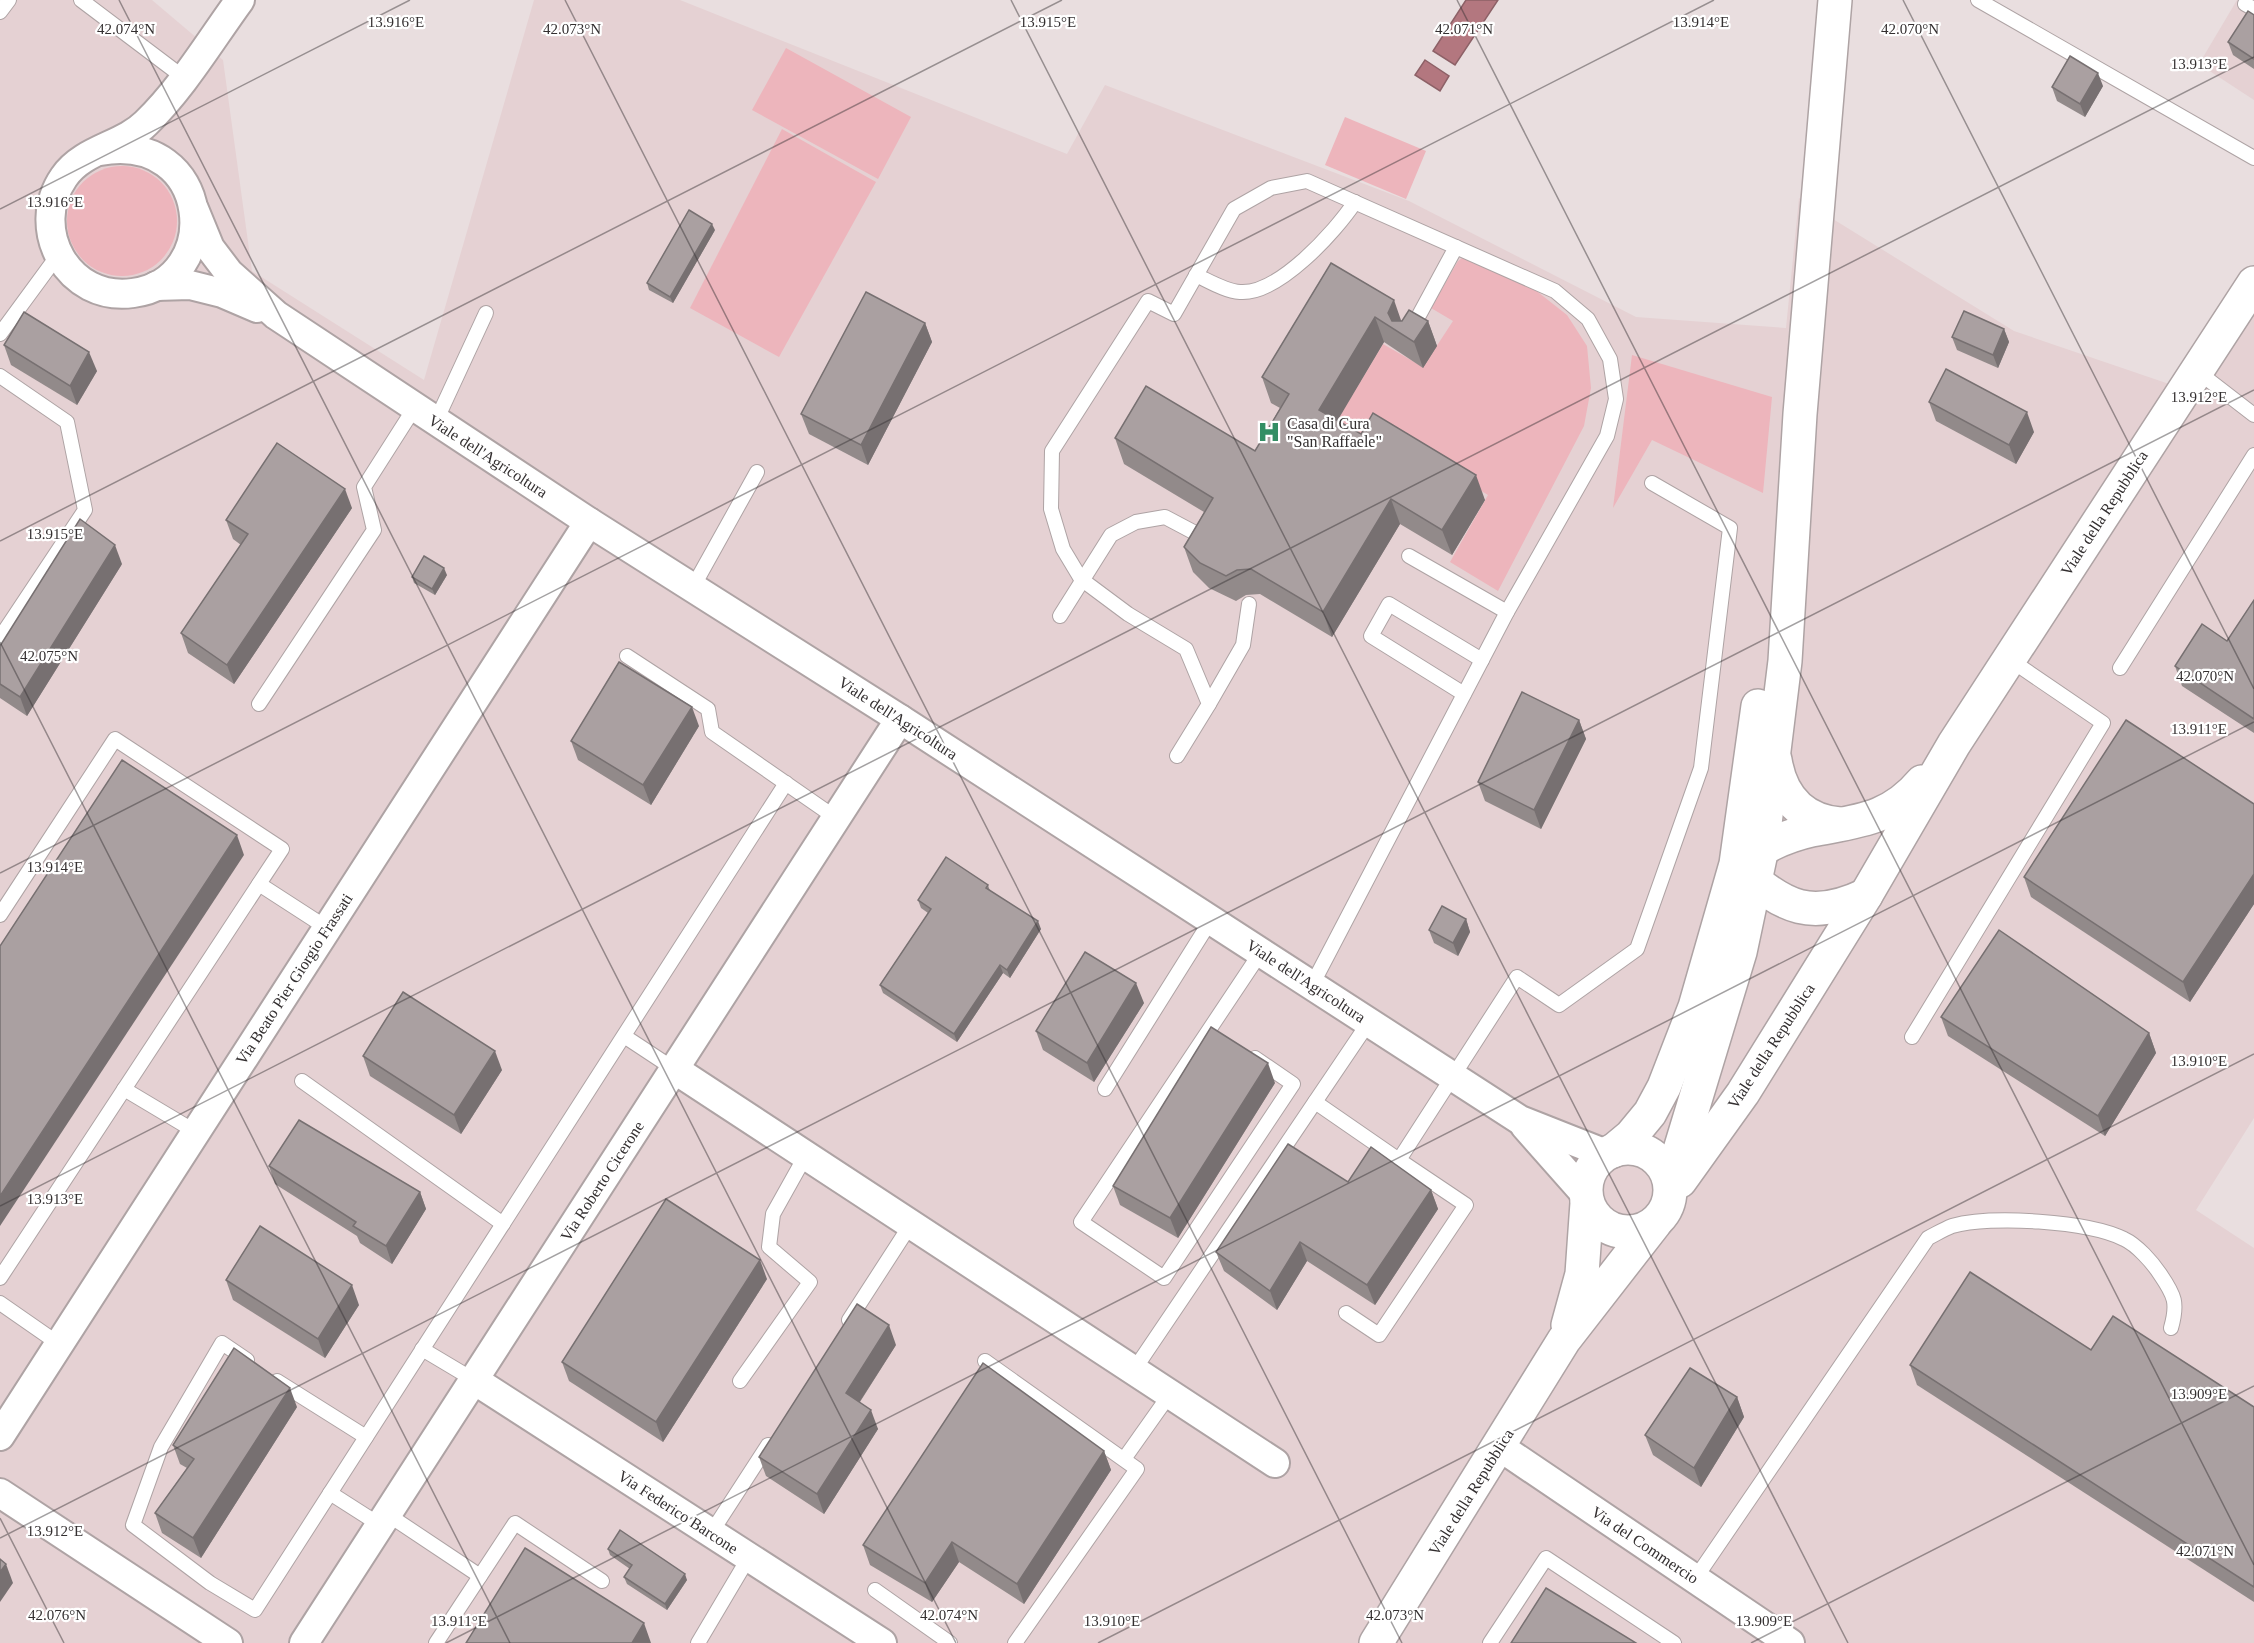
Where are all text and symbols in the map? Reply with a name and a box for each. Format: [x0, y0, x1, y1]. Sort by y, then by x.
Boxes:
text: 13.916°E [368, 14, 424, 30]
text: 13.915°E [1020, 14, 1076, 30]
text: 13.914°E [1673, 14, 1729, 30]
text: 42.074°N [97, 21, 155, 37]
text: 42.073°N [543, 21, 601, 37]
text: 42.071°N [1435, 21, 1493, 37]
text: 42.070°N [1881, 21, 1939, 37]
text: 13.913°E [2171, 56, 2227, 72]
text: 13.916°E [27, 194, 83, 210]
text: 13.912°E [2171, 389, 2227, 405]
street label: Viale dell'Agricoltura [425, 411, 551, 502]
place label: Casa di Cura "San Raffaele" [1287, 415, 1382, 450]
hospital icon: Casa di Cura "San Raffaele" [1256, 419, 1282, 445]
street label: Viale della Repubblica [2057, 447, 2152, 579]
text: 13.915°E [27, 526, 83, 542]
text: 42.075°N [20, 648, 78, 664]
text: 42.070°N [2176, 668, 2234, 684]
street label: Viale dell'Agricoltura [835, 673, 961, 764]
text: 13.911°E [2171, 721, 2227, 737]
text: 13.914°E [27, 859, 83, 875]
street label: Via Beato Pier Giorgio Frassati [232, 890, 357, 1068]
street label: Viale dell'Agricoltura [1243, 936, 1369, 1027]
street label: Viale della Repubblica [1724, 980, 1819, 1112]
text: 13.910°E [2171, 1053, 2227, 1069]
street label: Via Roberto Cicerone [557, 1118, 647, 1244]
text: 13.913°E [27, 1191, 83, 1207]
text: 13.909°E [2171, 1386, 2227, 1402]
street label: Viale della Repubblica [1425, 1426, 1518, 1559]
street label: Via Federico Barcone [615, 1467, 741, 1557]
street label: Via del Commercio [1588, 1503, 1702, 1587]
text: 13.912°E [27, 1523, 83, 1539]
text: 42.071°N [2176, 1543, 2234, 1559]
text: 42.076°N [28, 1607, 86, 1623]
text: 42.074°N [920, 1607, 978, 1623]
text: 42.073°N [1366, 1607, 1424, 1623]
text: 13.911°E [431, 1613, 487, 1629]
text: 13.910°E [1084, 1613, 1140, 1629]
text: 13.909°E [1736, 1613, 1792, 1629]

